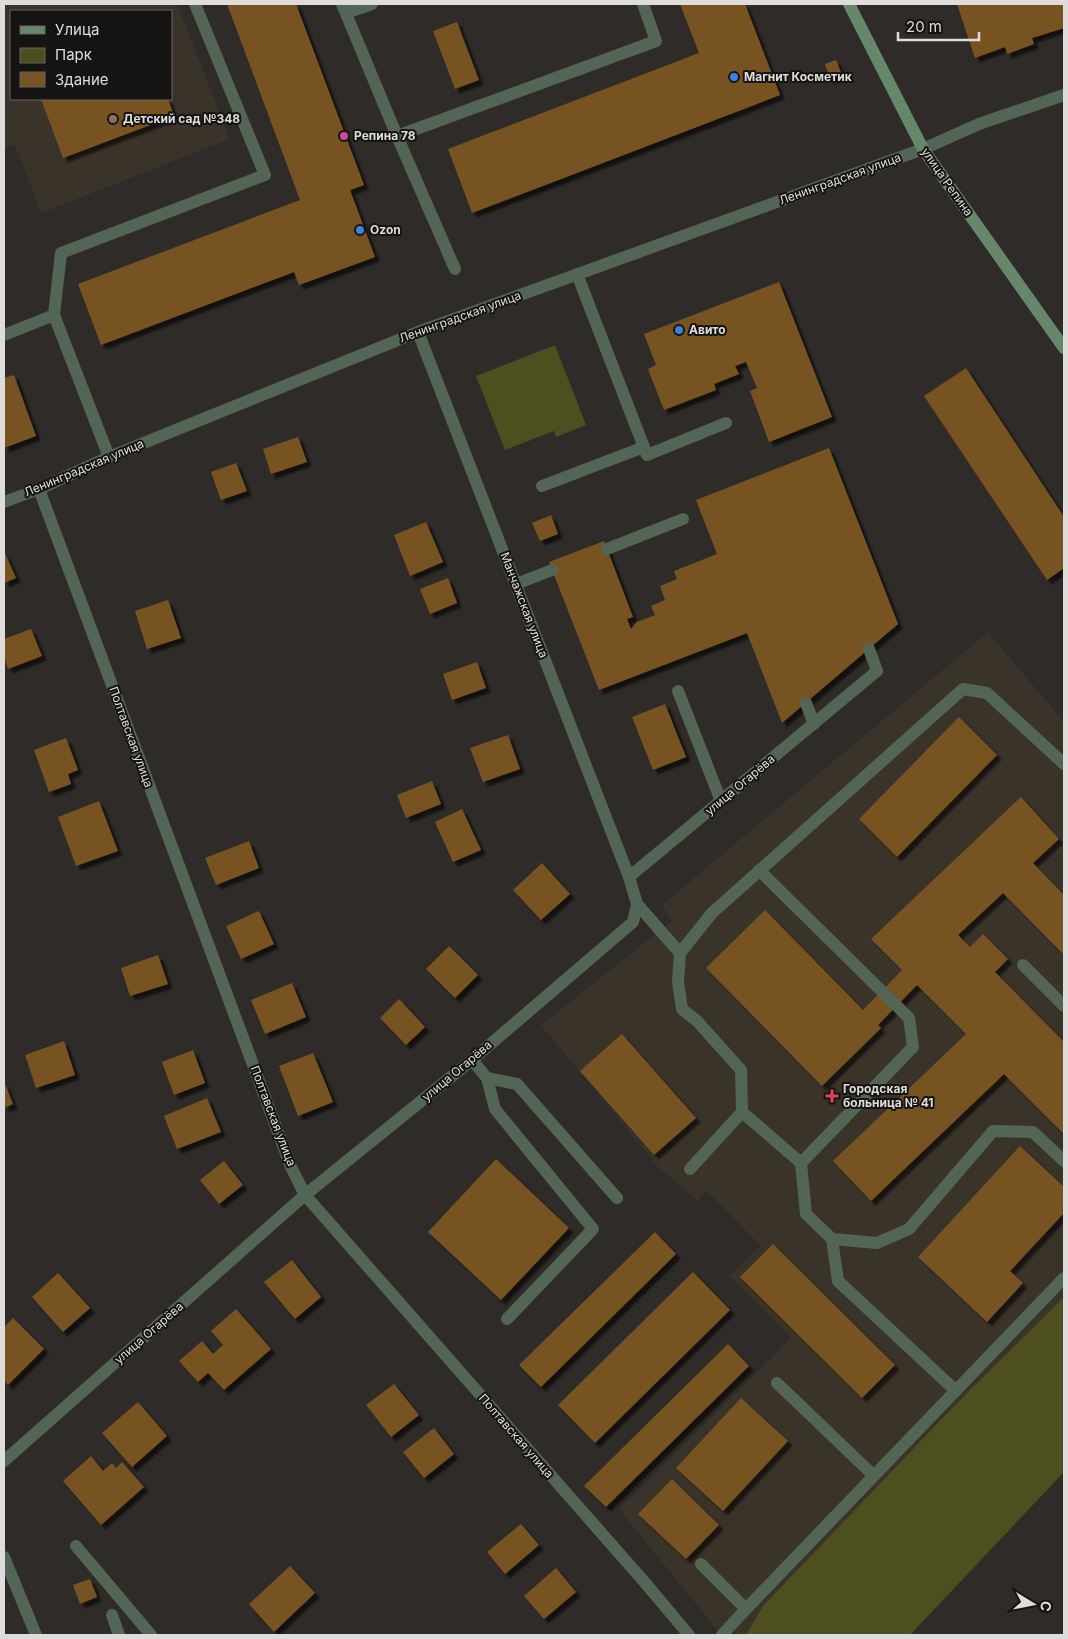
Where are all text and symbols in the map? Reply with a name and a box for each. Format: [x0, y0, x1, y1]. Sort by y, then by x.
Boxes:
legend [10, 10, 172, 100]
scale bar [898, 10, 979, 42]
text: 20 m [906, 17, 942, 36]
text: Улица [55, 20, 99, 39]
text: Парк [55, 45, 92, 64]
place label: Магнит Косметик [744, 69, 852, 84]
text: Здание [55, 70, 109, 89]
marker: Магнит Косметик [728, 71, 740, 83]
place label: Детский сад №348 [123, 111, 240, 126]
marker: Детский сад №348 [107, 113, 119, 125]
place label: Репина 78 [354, 128, 416, 143]
marker: Репина 78 [338, 130, 350, 142]
street label: улица Репина [918, 145, 977, 219]
street label: Ленинградская улица [777, 149, 903, 208]
place label: Ozon [370, 222, 401, 237]
marker: Ozon [354, 224, 366, 236]
street label: Ленинградская улица [397, 287, 523, 346]
place label: Авито [689, 322, 726, 337]
marker: Авито [673, 324, 685, 336]
street label: Ленинградская улица [22, 436, 146, 500]
street label: Манчажская улица [497, 550, 552, 660]
street label: Полтавская улица [106, 684, 157, 789]
street label: улица Огарёва [702, 751, 778, 818]
street label: улица Огарёва [419, 1037, 495, 1104]
street label: Полтавская улица [247, 1063, 300, 1168]
place label: Городская больница № 41 [843, 1081, 934, 1110]
marker: Городская больница № 41 [825, 1089, 839, 1103]
street label: улица Огарёва [111, 1299, 186, 1367]
street label: Полтавская улица [476, 1391, 557, 1481]
north arrow [1008, 1579, 1058, 1629]
text: С [1037, 1600, 1056, 1613]

